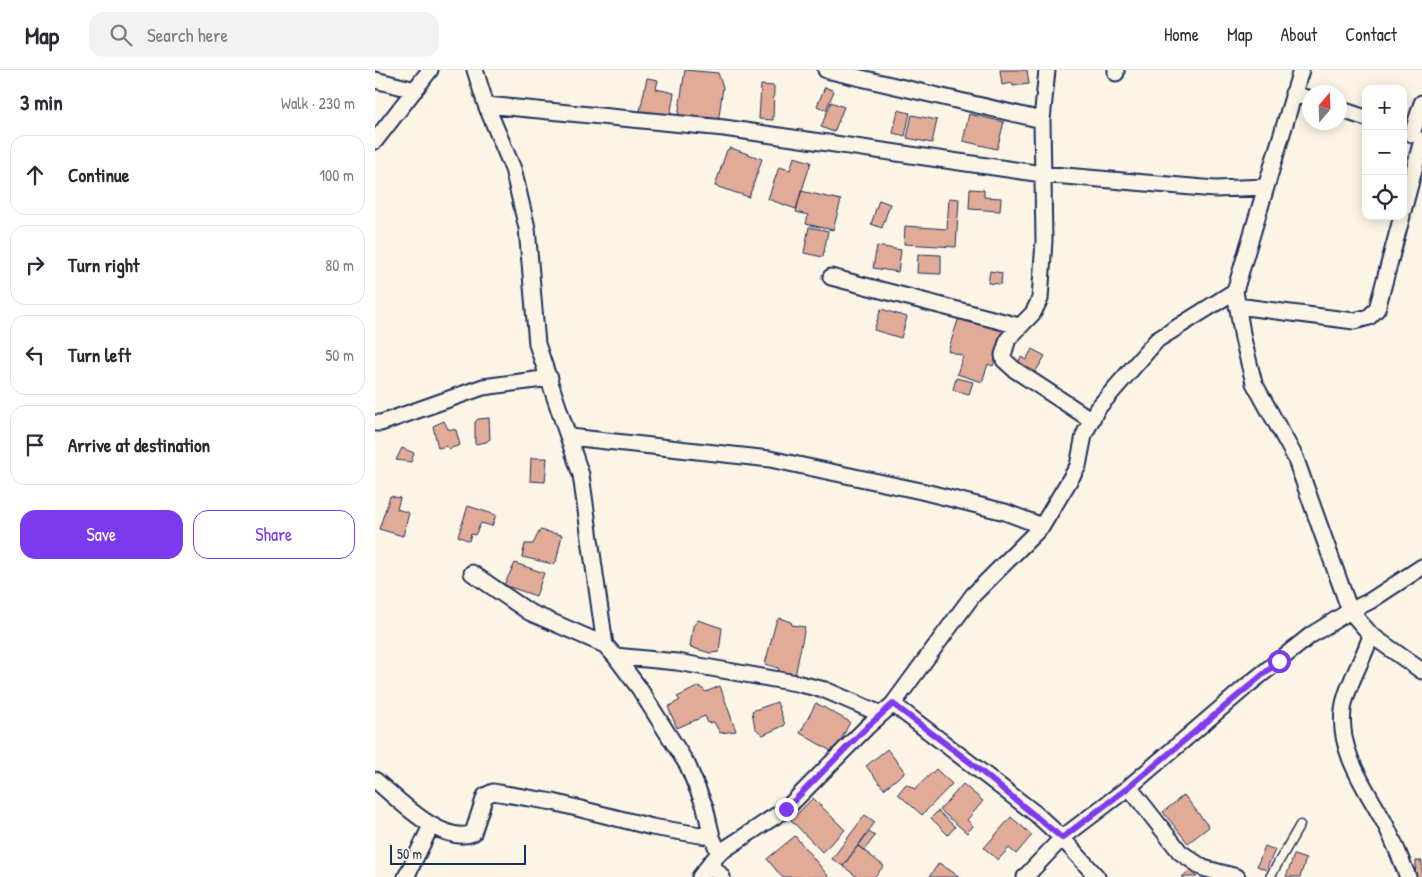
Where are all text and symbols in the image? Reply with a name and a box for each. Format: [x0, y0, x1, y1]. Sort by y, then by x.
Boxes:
search box [89, 12, 439, 57]
text: Map [25, 19, 59, 51]
icon: search [107, 21, 135, 49]
text: Search here [147, 22, 228, 48]
text: Home [1164, 22, 1199, 47]
text: Map [1227, 22, 1252, 47]
text: About [1280, 22, 1317, 47]
text: Contact [1345, 22, 1397, 47]
north arrow [1302, 85, 1347, 130]
map controls [1362, 85, 1407, 220]
button: + [1362, 85, 1407, 130]
text: 3 min [20, 88, 63, 117]
text: Walk · 230 m [281, 92, 355, 114]
button: − [1362, 130, 1407, 175]
icon: ahead [21, 161, 49, 189]
text: Continue [68, 162, 129, 188]
text: 100 m [319, 164, 354, 186]
button: locate [1362, 175, 1407, 220]
icon: right [21, 251, 49, 279]
text: Turn right [68, 252, 139, 278]
text: 80 m [325, 254, 354, 276]
icon: left [21, 341, 49, 369]
text: Turn left [68, 342, 131, 368]
text: 50 m [326, 344, 354, 366]
icon: arrive [21, 431, 49, 459]
text: Arrive at destination [68, 432, 210, 458]
button: Save [20, 510, 183, 559]
button: Share [193, 510, 355, 559]
route start [1268, 650, 1291, 673]
route end [775, 798, 798, 821]
scale bar [390, 842, 526, 865]
text: 50 m [397, 844, 422, 863]

